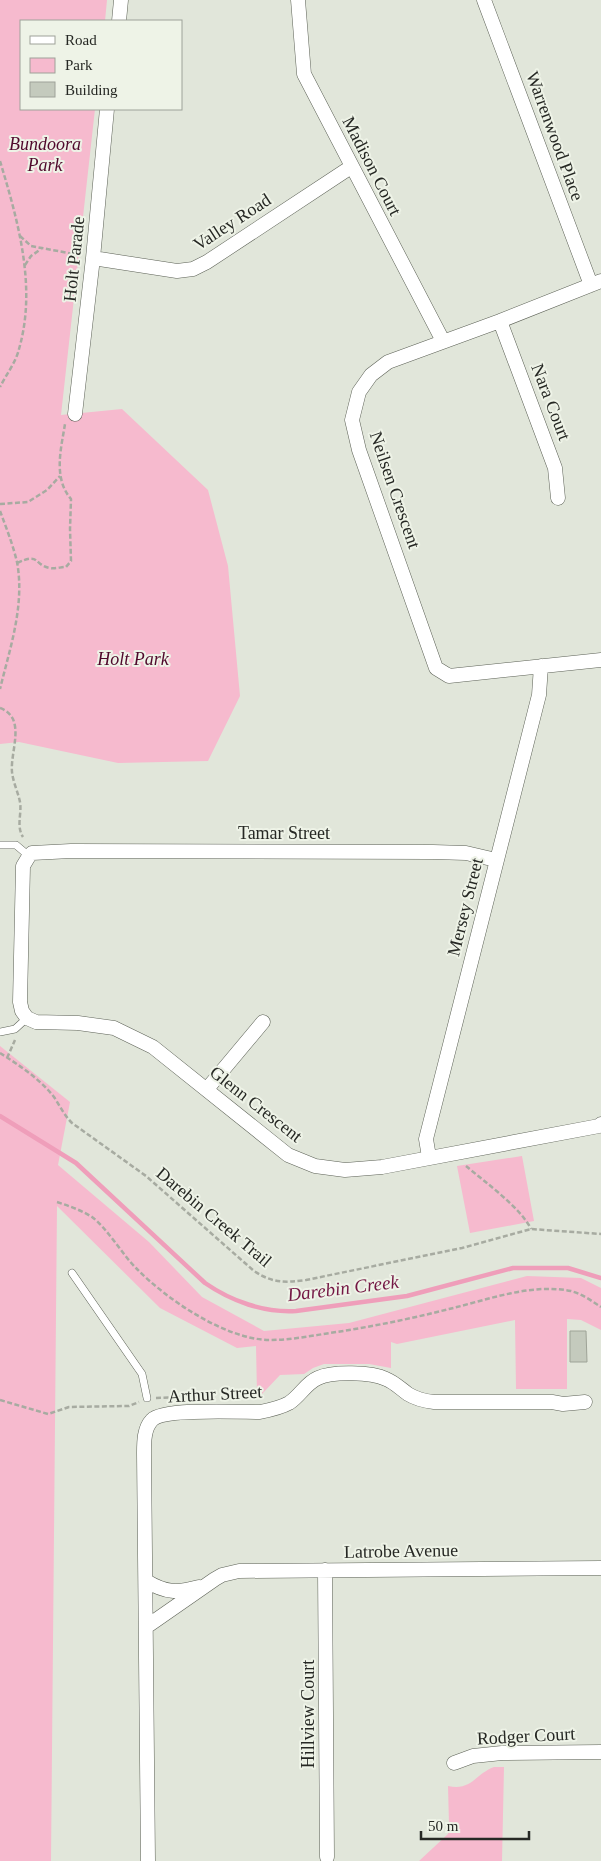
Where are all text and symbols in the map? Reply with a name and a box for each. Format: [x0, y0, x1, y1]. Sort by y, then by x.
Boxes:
legend [20, 20, 182, 110]
text: Road [65, 32, 97, 48]
text: Park [65, 57, 93, 73]
street label: Warrenwood Place [522, 69, 588, 203]
text: Building [65, 82, 118, 98]
street label: Madison Court [338, 113, 406, 219]
park label: Bundoora Park [9, 134, 81, 175]
street label: Valley Road [189, 190, 275, 254]
street label: Holt Parade [60, 215, 88, 303]
street label: Nara Court [527, 361, 575, 443]
street label: Neilsen Crescent [366, 429, 424, 551]
park label: Holt Park [96, 649, 170, 669]
street label: Tamar Street [238, 823, 330, 843]
street label: Mersey Street [443, 856, 487, 958]
street label: Glenn Crescent [206, 1062, 306, 1146]
street label: Darebin Creek Trail [152, 1163, 276, 1271]
water label: Darebin Creek [285, 1271, 400, 1305]
street label: Arthur Street [167, 1382, 263, 1406]
street label: Latrobe Avenue [344, 1540, 458, 1562]
street label: Hillview Court [298, 1660, 318, 1768]
street label: Rodger Court [476, 1723, 576, 1749]
scale bar [421, 1808, 528, 1840]
text: 50 m [428, 1818, 459, 1834]

